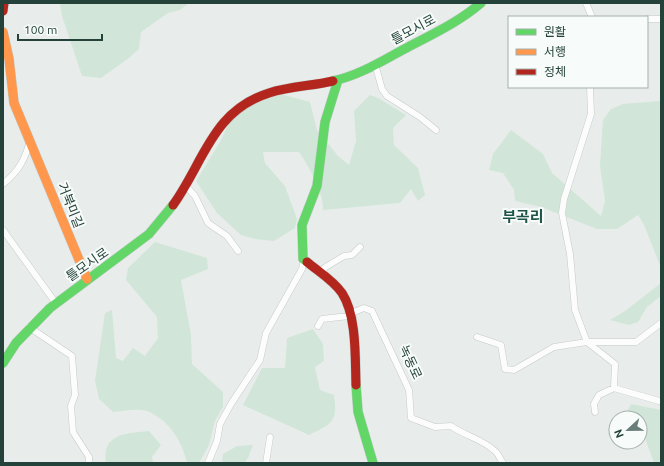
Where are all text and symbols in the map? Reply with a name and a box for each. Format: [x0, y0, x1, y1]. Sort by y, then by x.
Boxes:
street label: 틀모시로 [389, 12, 437, 46]
scale bar [18, 16, 102, 42]
legend [508, 16, 648, 88]
text: 100 m [24, 23, 57, 36]
text: 원활 [544, 25, 566, 38]
text: 서행 [544, 45, 566, 58]
text: 정체 [544, 65, 566, 78]
street label: 거북미길 [56, 180, 86, 230]
district label: 부곡리 [502, 208, 544, 225]
street label: 틀모시로 [63, 245, 111, 283]
street label: 녹동로 [397, 343, 425, 381]
north arrow [608, 410, 648, 450]
text: N [612, 428, 626, 440]

